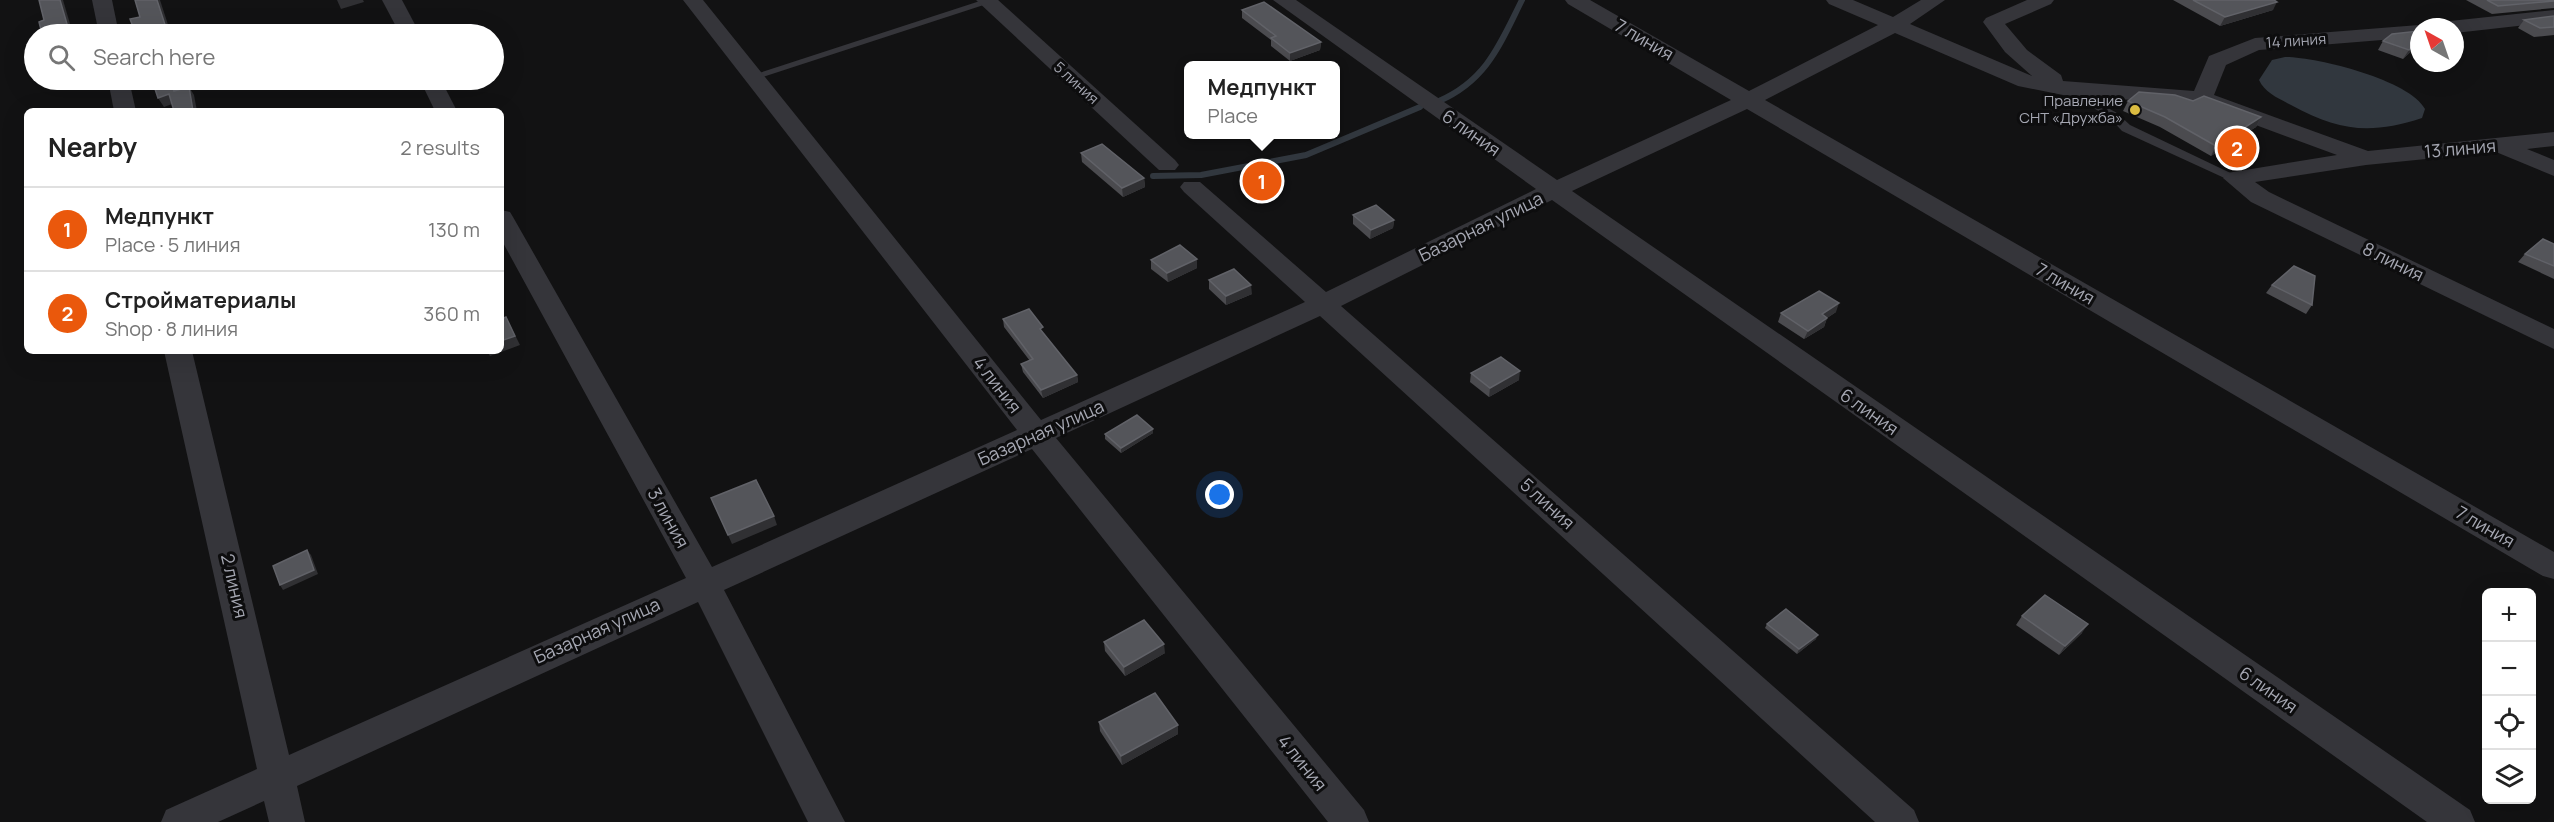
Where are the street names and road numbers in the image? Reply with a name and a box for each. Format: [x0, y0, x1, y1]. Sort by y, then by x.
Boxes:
street label: 7 линия [1611, 13, 1678, 66]
street label: 14 линия [2265, 28, 2327, 53]
street label: 5 линия [1049, 57, 1104, 109]
street label: 6 линия [1438, 103, 1506, 161]
street label: 13 линия [2423, 133, 2497, 163]
street label: Базарная улица [1414, 186, 1547, 267]
street label: 8 линия [2359, 236, 2428, 286]
street label: 7 линия [2032, 257, 2099, 310]
street label: 4 линия [968, 351, 1027, 418]
street label: 6 линия [1836, 382, 1904, 440]
street label: Базарная улица [974, 394, 1107, 471]
street label: 5 линия [1515, 472, 1580, 534]
street label: 3 линия [643, 483, 695, 552]
street label: 7 линия [2452, 500, 2519, 553]
street label: 2 линия [216, 551, 254, 620]
street label: Базарная улица [530, 592, 663, 669]
street label: 6 линия [2235, 660, 2303, 718]
street label: 4 линия [1273, 729, 1333, 795]

